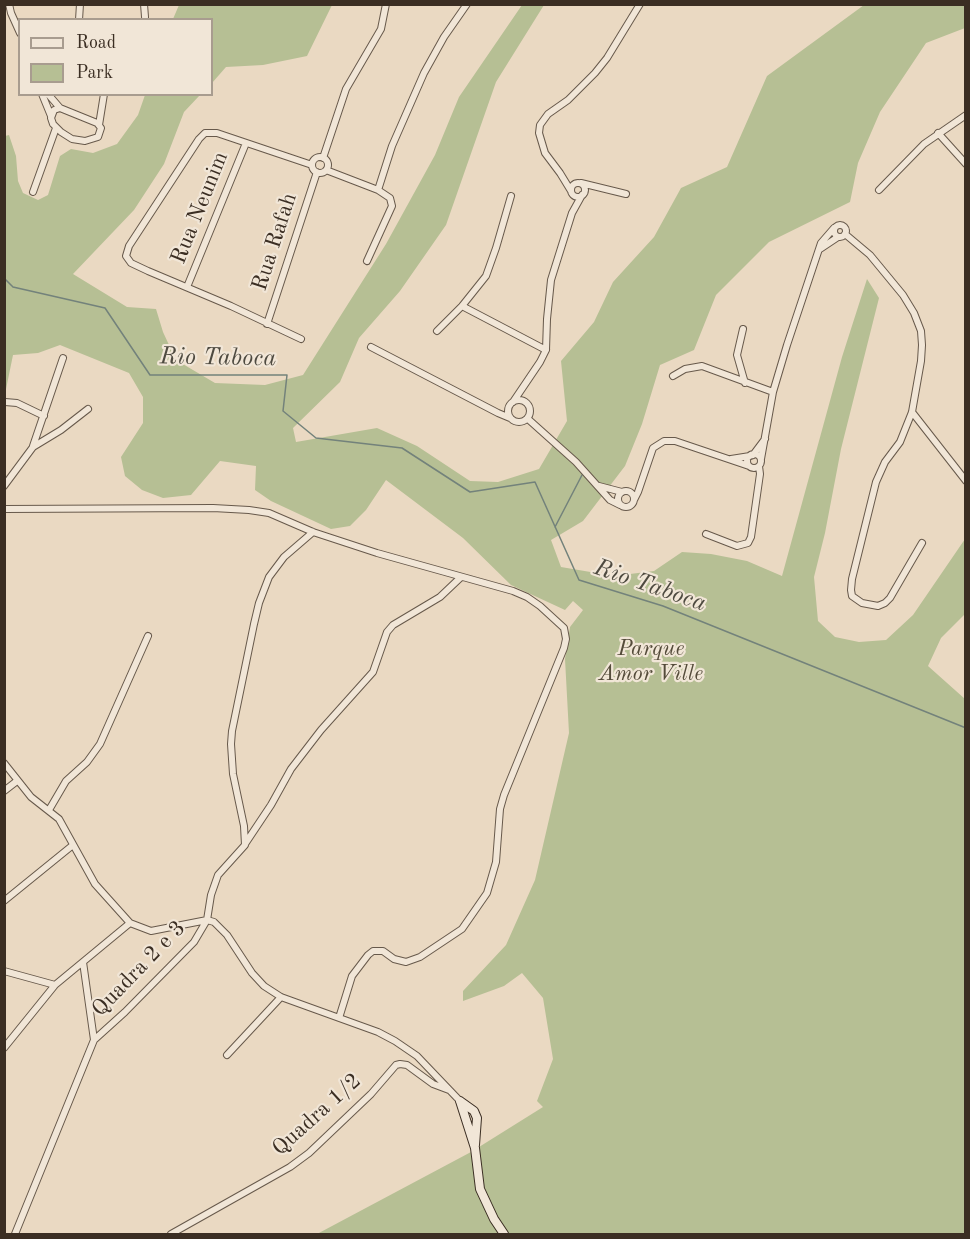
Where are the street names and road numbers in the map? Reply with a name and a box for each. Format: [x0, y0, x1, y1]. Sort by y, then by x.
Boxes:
street label: Rua Neunim [166, 148, 234, 268]
street label: Rua Rafah [247, 190, 303, 294]
street label: Quadra 2 e 3 [87, 915, 191, 1023]
street label: Quadra 1/2 [267, 1068, 367, 1162]

